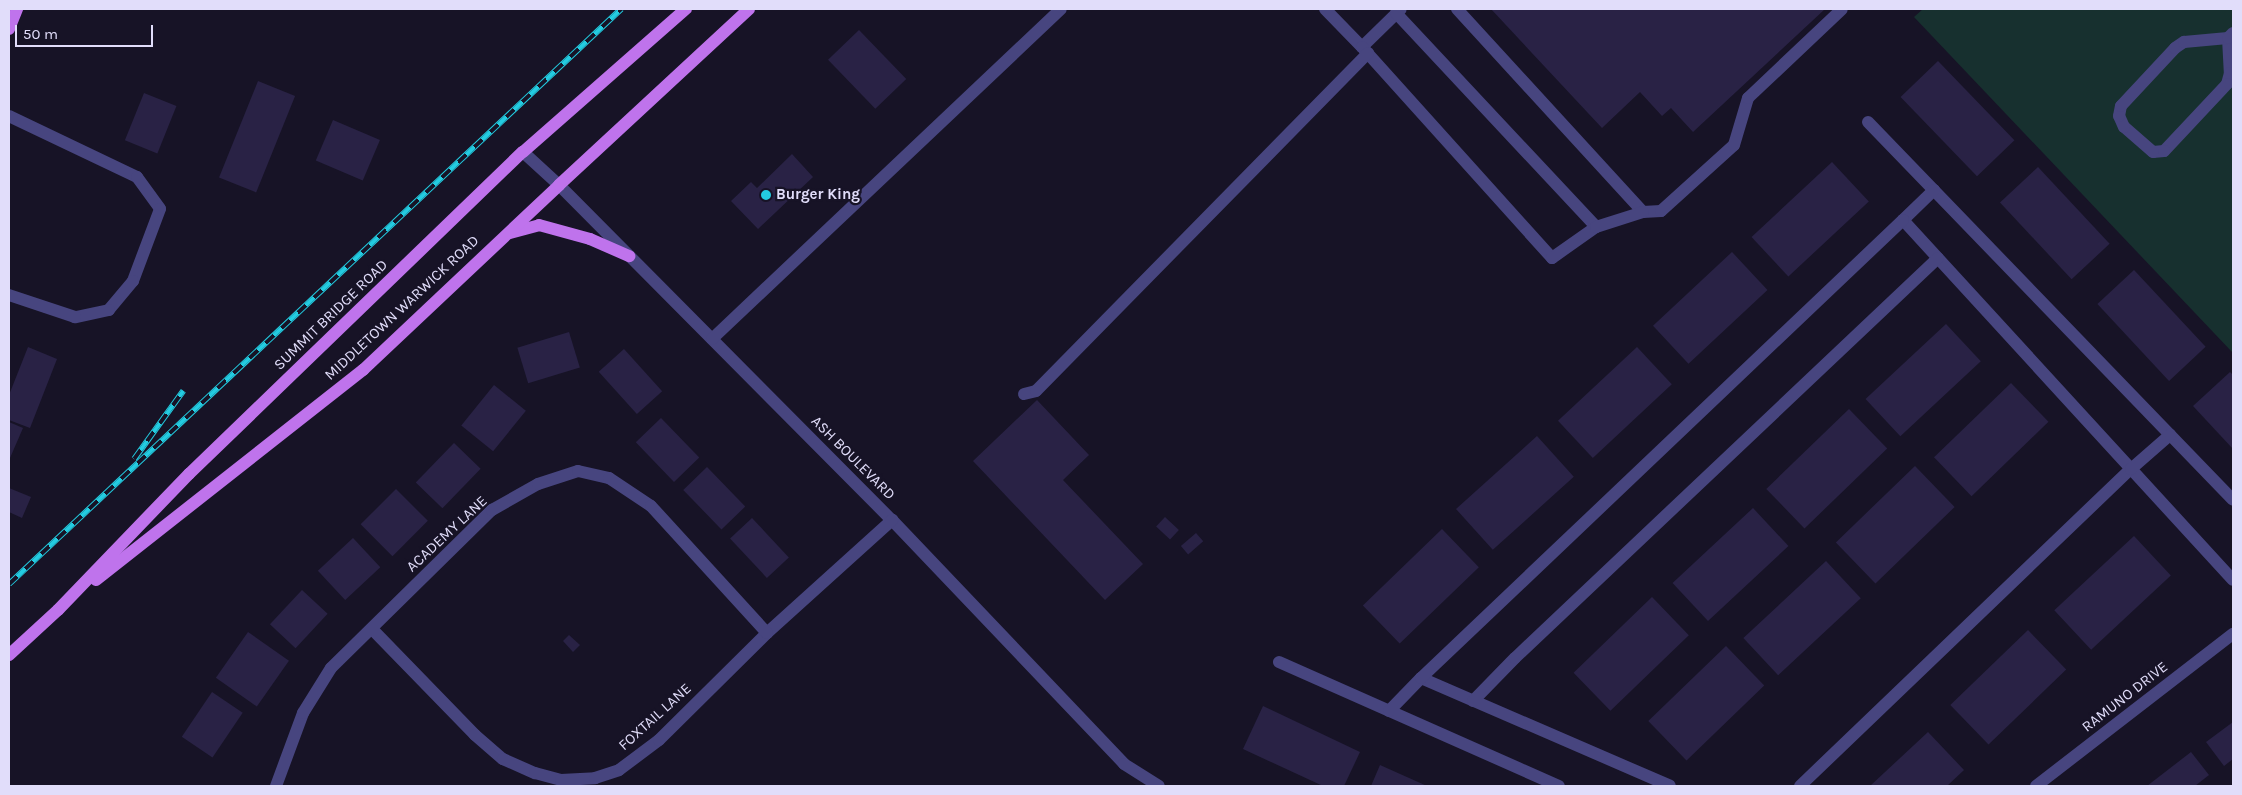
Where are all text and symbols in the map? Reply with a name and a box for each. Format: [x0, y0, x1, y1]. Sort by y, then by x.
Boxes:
scale bar [18, 15, 155, 47]
text: 50 m [23, 25, 58, 43]
place label: Burger King [776, 186, 860, 204]
marker: Burger King [760, 189, 772, 201]
street label: MIDDLETOWN WARWICK ROAD [321, 232, 483, 384]
street label: SUMMIT BRIDGE ROAD [270, 256, 392, 374]
street label: ASH BOULEVARD [807, 412, 899, 504]
street label: ACADEMY LANE [403, 492, 491, 576]
street label: RAMUNO DRIVE [2078, 658, 2172, 736]
street label: FOXTAIL LANE [615, 680, 695, 754]

